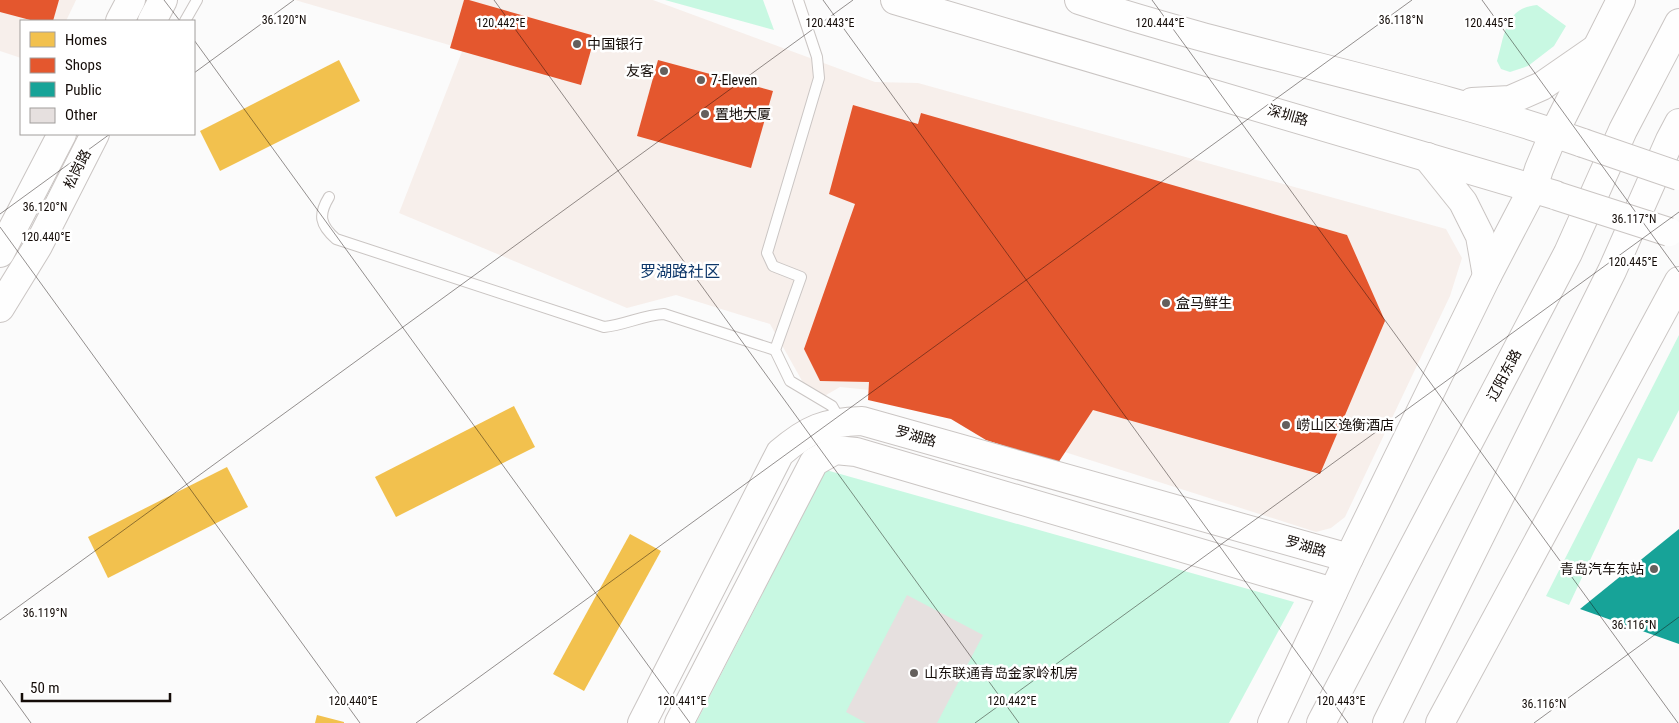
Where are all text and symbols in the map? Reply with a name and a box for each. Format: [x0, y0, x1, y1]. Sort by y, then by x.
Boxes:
text: 36.120°N [262, 13, 306, 27]
text: 36.118°N [1379, 13, 1423, 27]
text: 120.442°E [476, 16, 526, 30]
text: 120.443°E [805, 16, 855, 30]
text: 120.444°E [1135, 16, 1185, 30]
text: 120.445°E [1464, 16, 1514, 30]
legend [20, 20, 195, 135]
text: Homes [65, 31, 107, 49]
place label: 中国银行 [587, 36, 643, 52]
marker: 中国银行 [571, 38, 583, 50]
text: Shops [65, 56, 102, 74]
place label: 友客 [626, 63, 654, 79]
marker: 友客 [658, 65, 670, 77]
place label: 7-Eleven [711, 72, 757, 88]
marker: 7-Eleven [695, 74, 707, 86]
text: Public [65, 81, 102, 99]
street label: 深圳路 [1266, 102, 1310, 128]
text: Other [65, 106, 98, 124]
place label: 置地大厦 [715, 106, 771, 122]
marker: 置地大厦 [699, 108, 711, 120]
street label: 松岗路 [60, 147, 94, 191]
text: 36.120°N [23, 200, 67, 214]
text: 36.117°N [1612, 212, 1656, 226]
text: 120.440°E [21, 230, 71, 244]
text: 120.445°E [1608, 255, 1658, 269]
district label: 罗湖路社区 [640, 262, 720, 281]
place label: 盒马鲜生 [1176, 295, 1232, 311]
marker: 盒马鲜生 [1160, 297, 1172, 309]
street label: 辽阳东路 [1484, 347, 1524, 403]
place label: 崂山区逸衡酒店 [1296, 417, 1394, 433]
marker: 崂山区逸衡酒店 [1280, 419, 1292, 431]
street label: 罗湖路 [894, 423, 938, 449]
street label: 罗湖路 [1284, 533, 1328, 559]
place label: 青岛汽车东站 [1560, 561, 1644, 577]
marker: 青岛汽车东站 [1648, 563, 1660, 575]
text: 36.119°N [23, 606, 67, 620]
text: 36.116°N [1612, 618, 1656, 632]
place label: 山东联通青岛金家岭机房 [924, 665, 1078, 681]
marker: 山东联通青岛金家岭机房 [908, 667, 920, 679]
scale bar [22, 670, 170, 702]
text: 50 m [30, 679, 60, 697]
text: 120.440°E [328, 694, 378, 708]
text: 120.441°E [657, 694, 707, 708]
text: 120.442°E [987, 694, 1037, 708]
text: 120.443°E [1316, 694, 1366, 708]
text: 36.116°N [1522, 697, 1566, 711]

